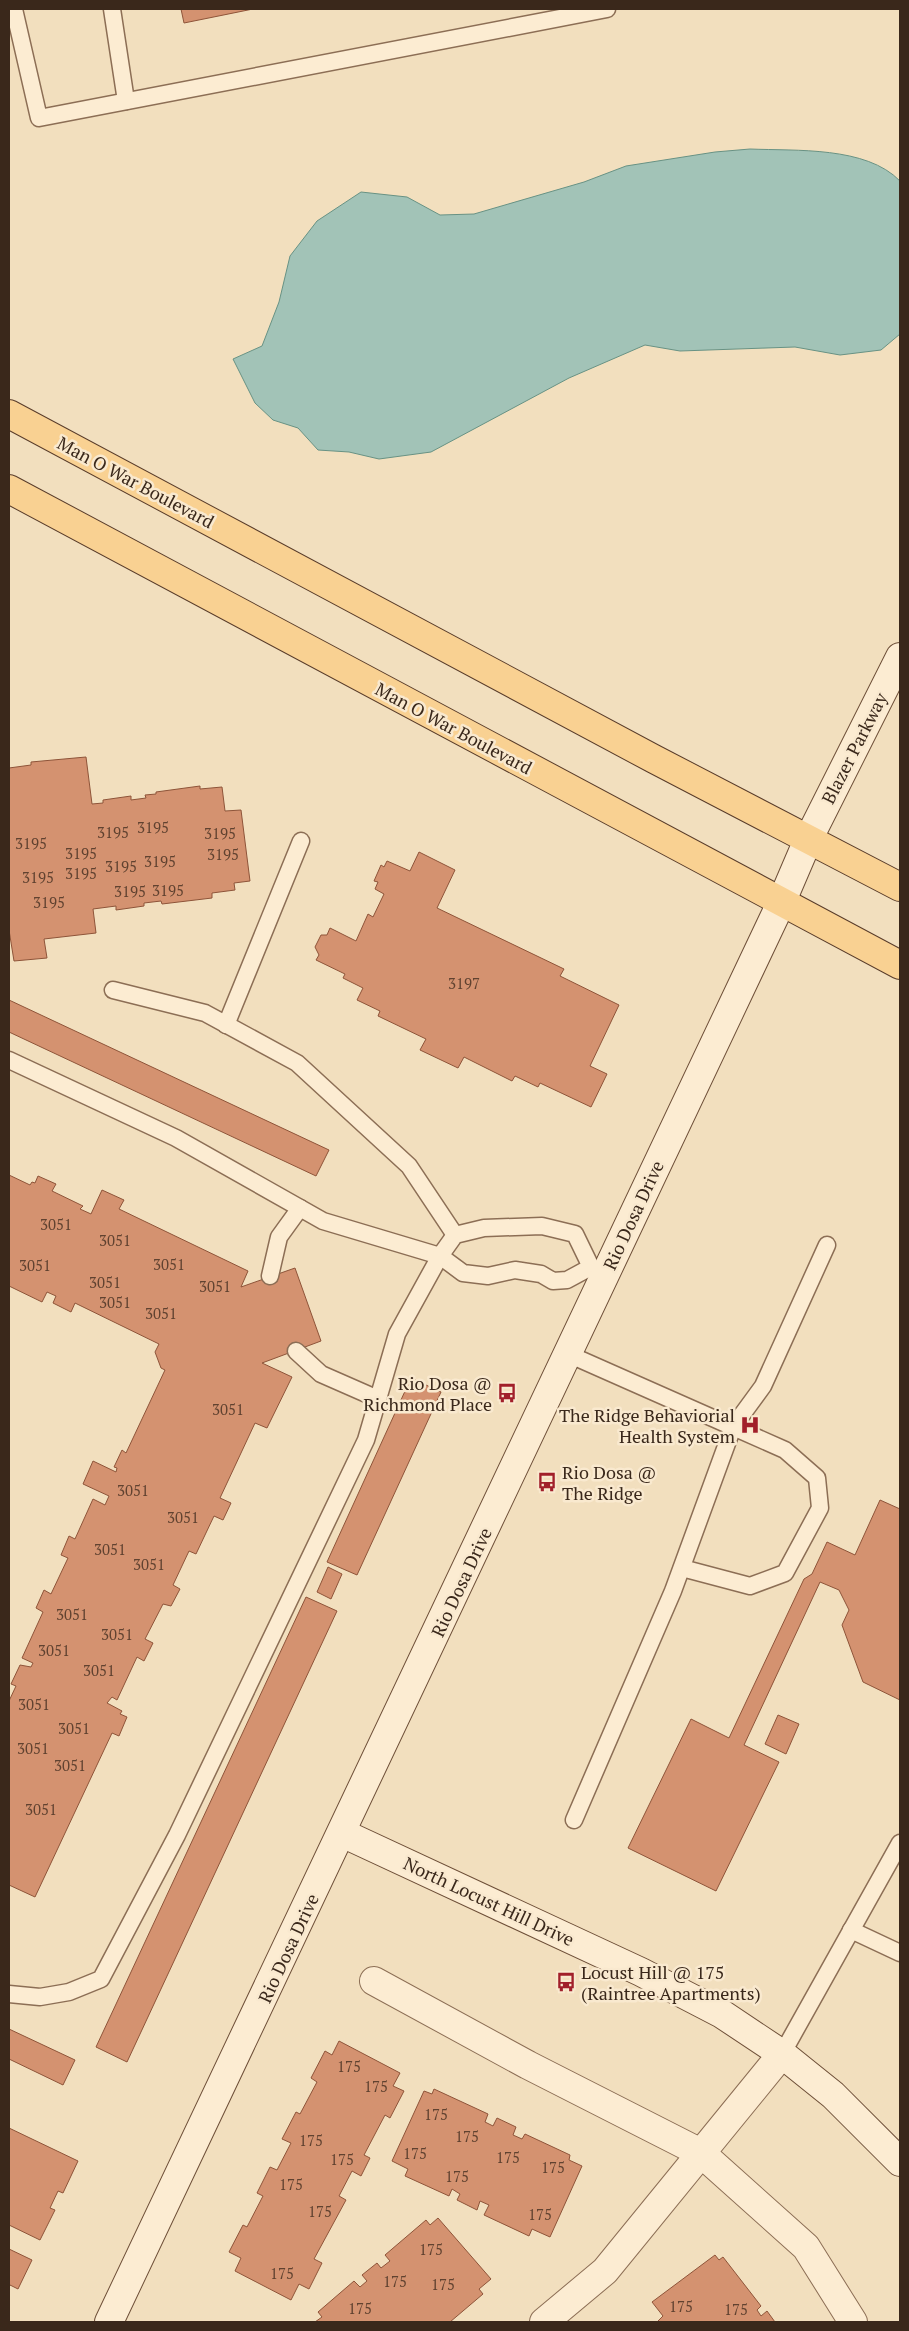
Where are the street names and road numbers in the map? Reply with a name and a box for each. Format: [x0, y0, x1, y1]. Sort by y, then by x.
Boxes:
street label: Man O War Boulevard [54, 431, 218, 533]
street label: Man O War Boulevard [372, 677, 536, 779]
street label: Blazer Parkway [816, 688, 893, 808]
street label: Rio Dosa Drive [597, 1156, 669, 1274]
street label: Rio Dosa Drive [425, 1523, 497, 1641]
street label: North Locust Hill Drive [400, 1851, 578, 1951]
street label: Rio Dosa Drive [252, 1889, 324, 2007]

